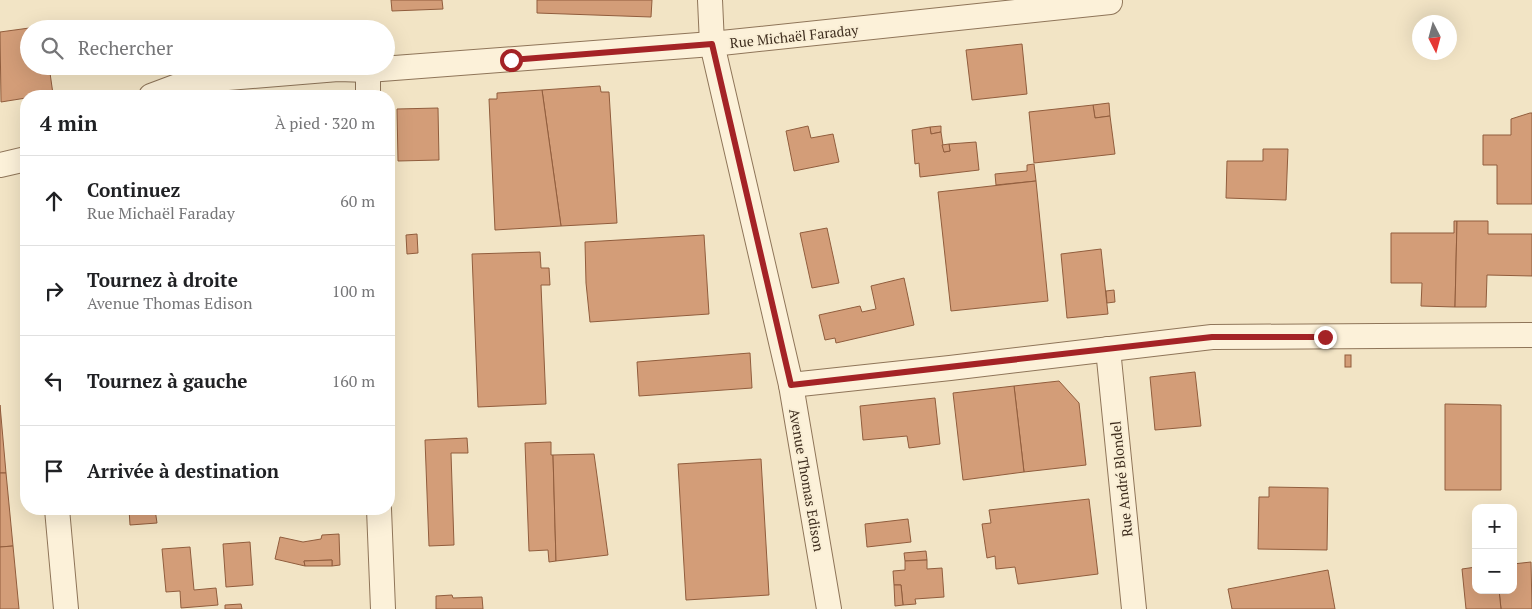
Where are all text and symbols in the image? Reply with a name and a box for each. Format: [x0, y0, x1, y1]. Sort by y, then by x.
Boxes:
north arrow [1412, 15, 1457, 60]
search box [20, 20, 395, 75]
street label: Rue Michaël Faraday [729, 20, 860, 52]
icon: search [38, 34, 66, 62]
text: Rechercher [78, 35, 173, 60]
route start [500, 49, 523, 72]
text: 4 min [40, 109, 97, 137]
text: À pied · 320 m [275, 112, 375, 134]
text: Continuez [87, 177, 180, 202]
icon: ahead [40, 187, 68, 215]
text: 60 m [340, 190, 375, 212]
text: Rue Michaël Faraday [87, 202, 235, 224]
text: Tournez à droite [87, 267, 238, 292]
icon: right [40, 277, 68, 305]
text: 100 m [332, 280, 375, 302]
text: Avenue Thomas Edison [87, 292, 252, 314]
route end [1314, 326, 1337, 349]
icon: left [40, 367, 68, 395]
text: Tournez à gauche [87, 368, 248, 393]
text: 160 m [332, 370, 375, 392]
street label: Avenue Thomas Edison [785, 407, 829, 554]
street label: Rue André Blondel [1105, 420, 1137, 538]
icon: arrive [40, 457, 68, 485]
text: Arrivée à destination [87, 458, 279, 483]
map controls [1472, 504, 1517, 594]
button: + [1472, 504, 1517, 549]
button: − [1472, 549, 1517, 594]

